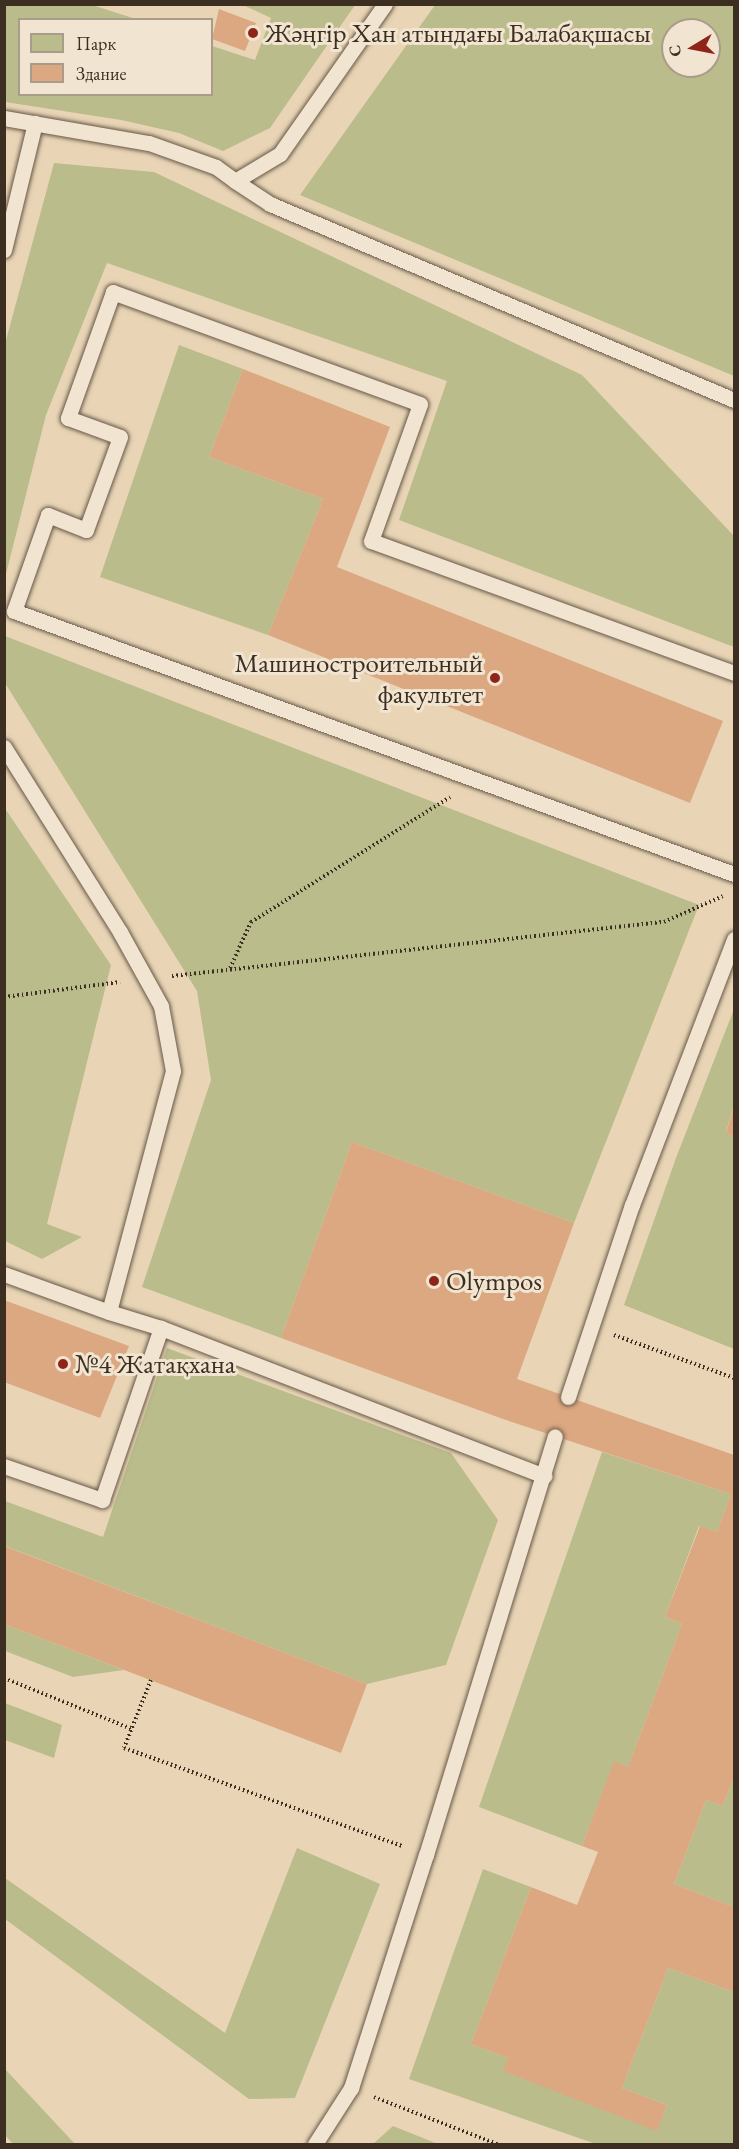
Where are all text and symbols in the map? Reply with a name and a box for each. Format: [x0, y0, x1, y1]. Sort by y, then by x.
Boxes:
place label: Жәңгір Хан атындағы Балабақшасы [265, 17, 651, 49]
legend [18, 18, 213, 96]
north arrow [661, 18, 721, 78]
marker: Жәңгір Хан атындағы Балабақшасы [246, 26, 260, 40]
text: Парк [76, 32, 116, 55]
text: С [663, 43, 686, 58]
text: Здание [76, 62, 126, 85]
place label: Машиностроительный факультет [234, 646, 483, 709]
marker: Машиностроительный факультет [488, 671, 502, 685]
place label: Olympos [446, 1265, 542, 1297]
marker: Olympos [427, 1274, 441, 1288]
place label: №4 Жатақхана [75, 1348, 236, 1380]
marker: №4 Жатақхана [56, 1357, 70, 1371]

